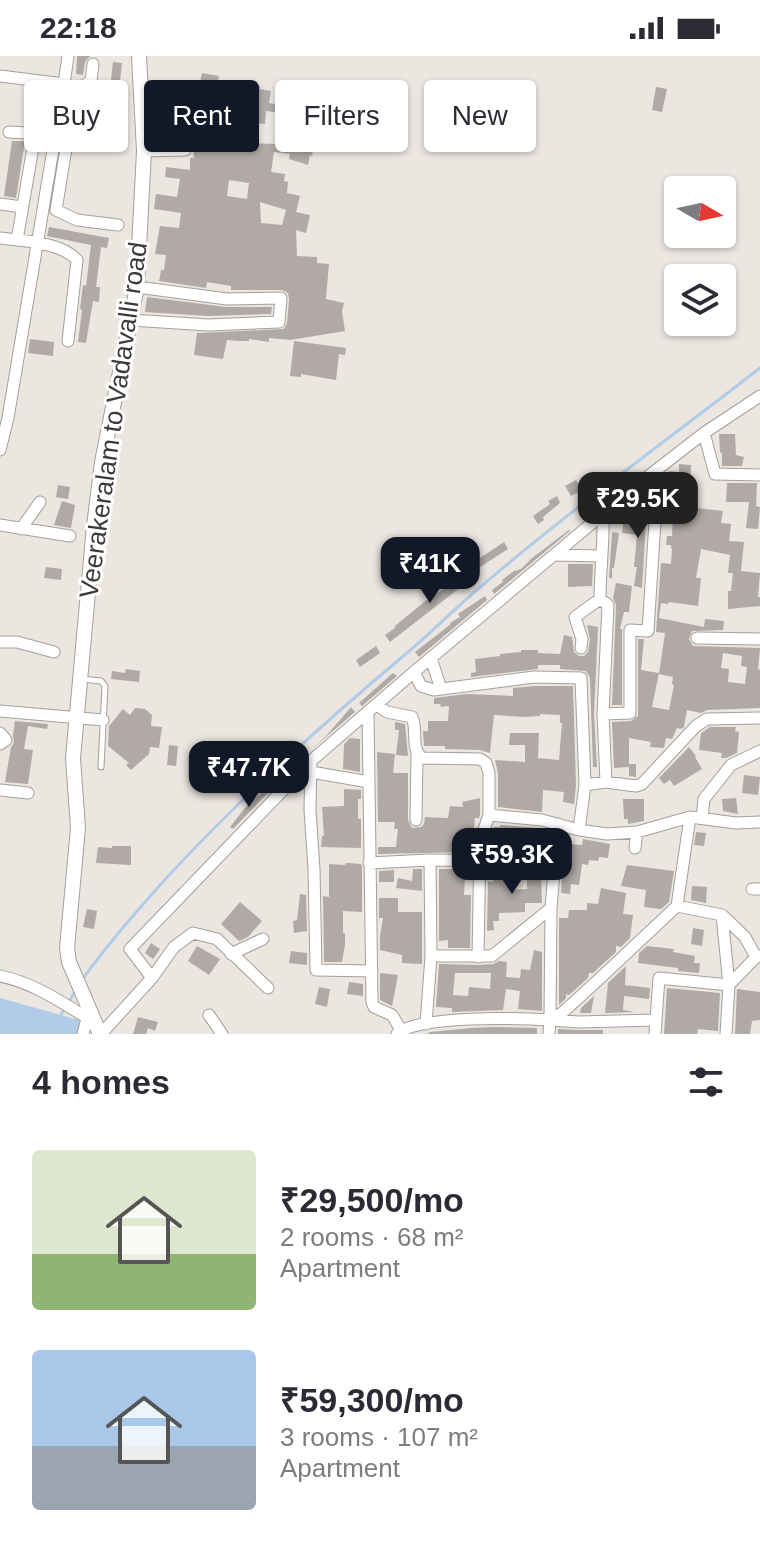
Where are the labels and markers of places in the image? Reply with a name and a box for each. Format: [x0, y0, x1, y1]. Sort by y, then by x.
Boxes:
pin: ₹29.5K [573, 472, 703, 540]
pin: ₹41K [383, 537, 477, 605]
pin: ₹47.7K [184, 741, 314, 809]
pin: ₹59.3K [447, 828, 577, 896]

